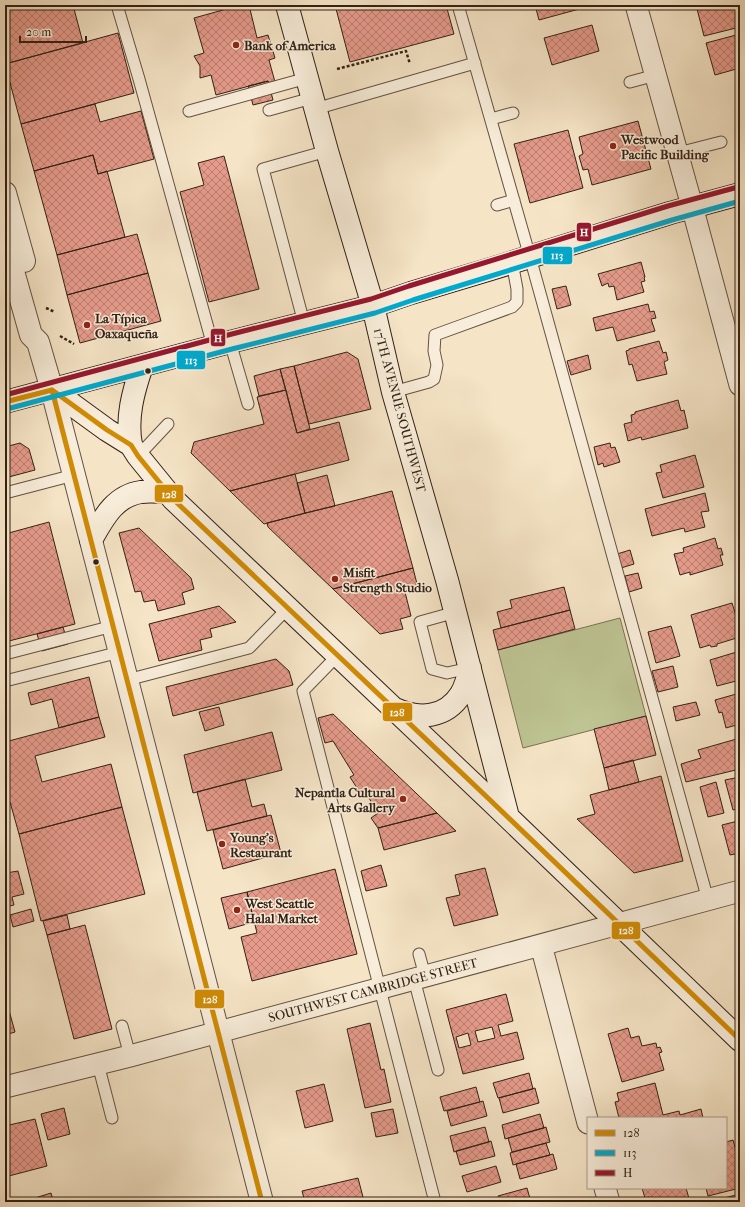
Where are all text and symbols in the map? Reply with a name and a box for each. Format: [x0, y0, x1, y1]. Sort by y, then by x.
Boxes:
scale bar [20, 18, 86, 44]
text: 20 m [26, 25, 51, 39]
place label: Bank of America [244, 38, 337, 53]
marker: Bank of America [231, 40, 241, 50]
place label: Westwood Pacific Building [620, 132, 710, 163]
marker: Westwood Pacific Building [608, 141, 618, 151]
line badge: H [576, 222, 592, 242]
text: H [580, 226, 589, 239]
line badge: 113 [542, 246, 573, 265]
text: 113 [551, 249, 564, 262]
place label: La Típica Oaxaqueña [95, 311, 159, 342]
marker: La Típica Oaxaqueña [82, 320, 92, 330]
street label: 17TH AVENUE SOUTHWEST [371, 326, 429, 494]
line badge: H [210, 328, 226, 347]
text: H [214, 332, 223, 345]
line badge: 113 [176, 350, 206, 370]
text: 113 [185, 354, 198, 367]
unlabelled marker [143, 366, 153, 376]
line badge: 128 [154, 484, 184, 503]
text: 128 [161, 488, 177, 501]
unlabelled marker [91, 557, 101, 567]
place label: Misfit Strength Studio [342, 565, 432, 596]
marker: Misfit Strength Studio [330, 574, 340, 584]
line badge: 128 [382, 702, 413, 722]
text: 128 [389, 706, 405, 719]
place label: Nepantla Cultural Arts Gallery [295, 785, 396, 816]
marker: Nepantla Cultural Arts Gallery [398, 794, 408, 804]
place label: Young's Restaurant [229, 830, 292, 860]
marker: Young's Restaurant [217, 839, 227, 849]
place label: West Seattle Halal Market [244, 896, 319, 926]
marker: West Seattle Halal Market [232, 905, 242, 915]
line badge: 128 [611, 921, 641, 940]
text: 128 [618, 924, 634, 937]
street label: SOUTHWEST CAMBRIDGE STREET [267, 955, 480, 1025]
line badge: 128 [194, 989, 225, 1009]
text: 128 [202, 993, 218, 1006]
legend [587, 1117, 727, 1189]
text: 128 [623, 1126, 639, 1140]
text: 113 [623, 1146, 637, 1160]
text: H [623, 1166, 633, 1180]

